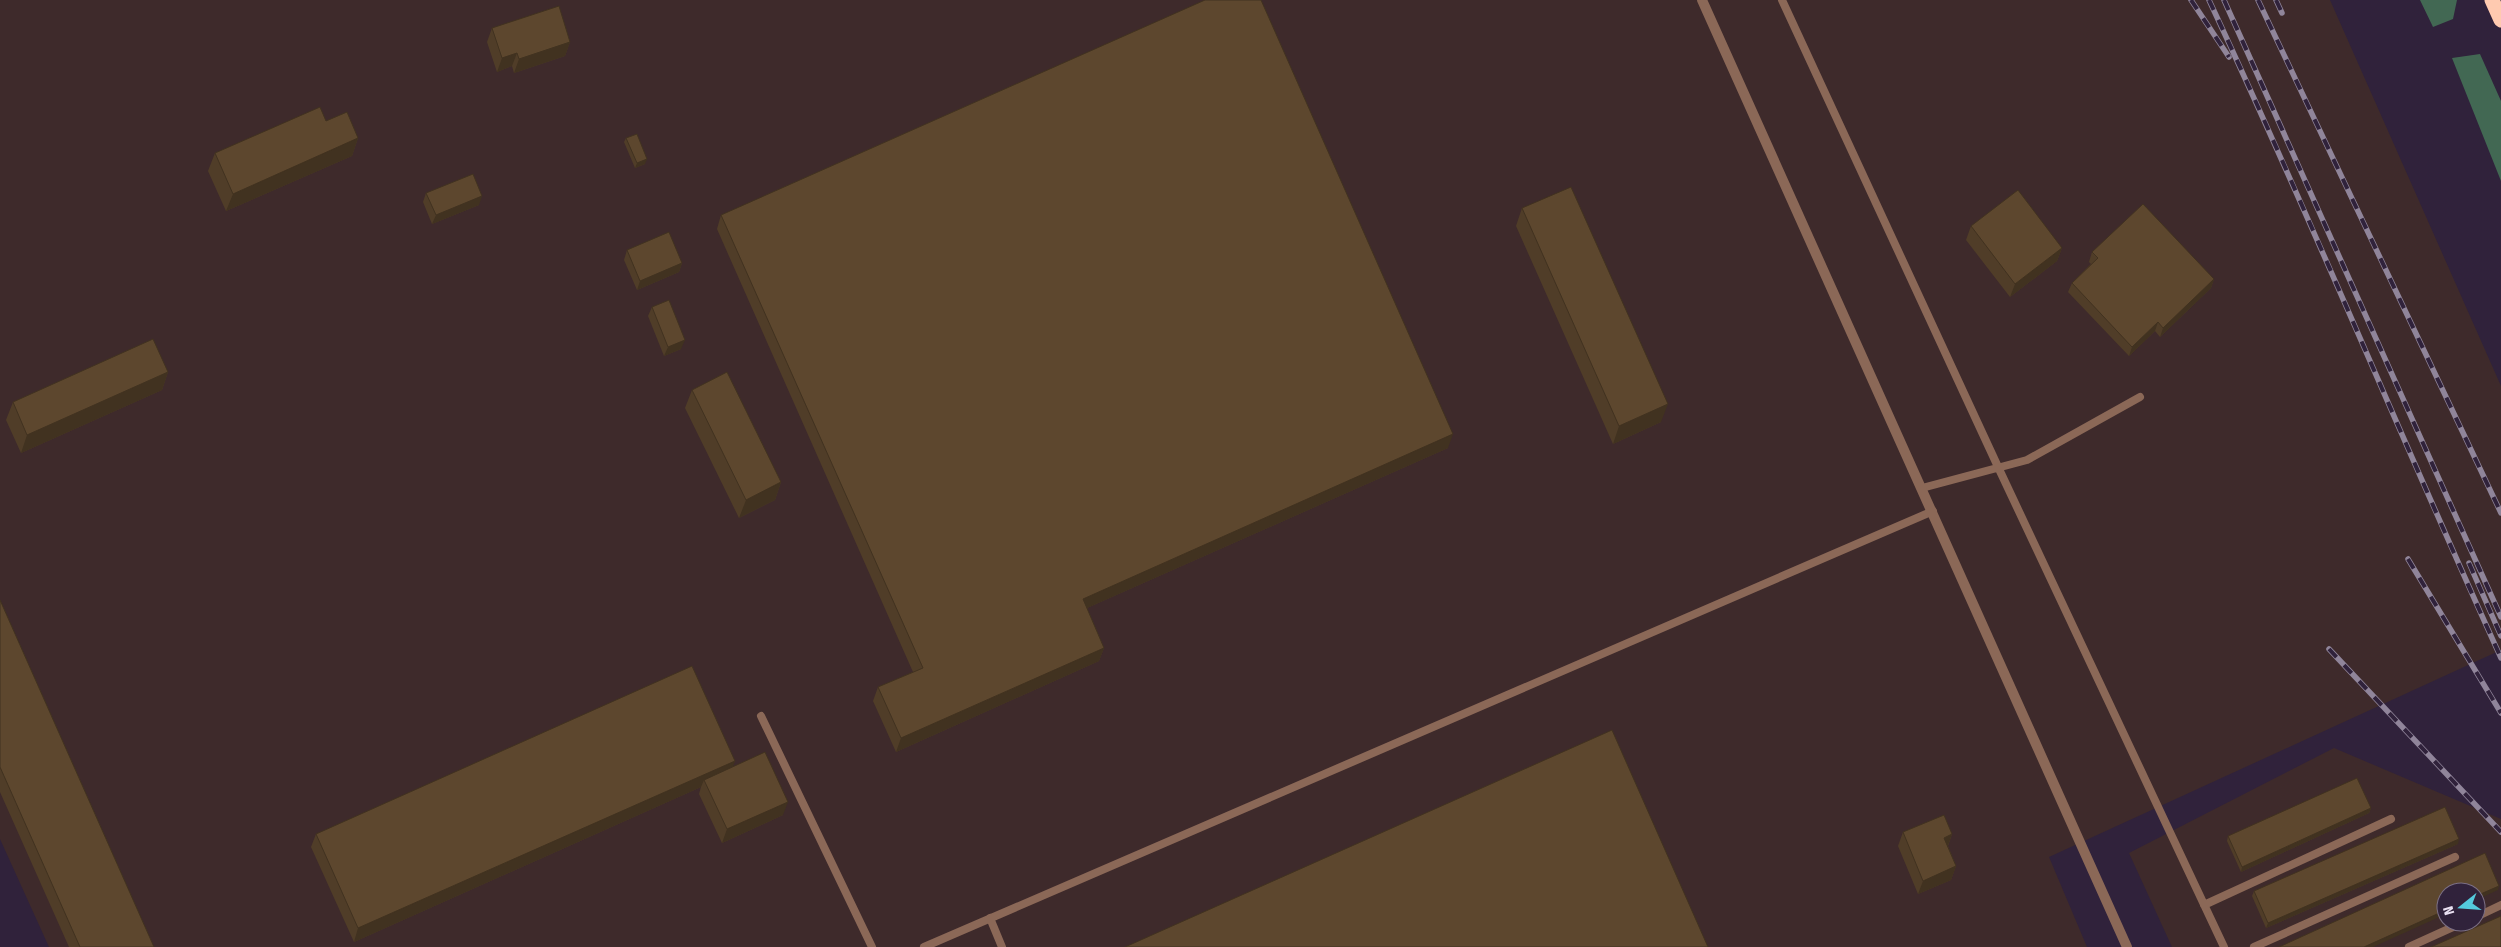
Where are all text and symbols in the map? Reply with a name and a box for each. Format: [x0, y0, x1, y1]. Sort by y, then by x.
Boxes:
north arrow [2436, 882, 2486, 932]
text: N [2440, 904, 2458, 917]

